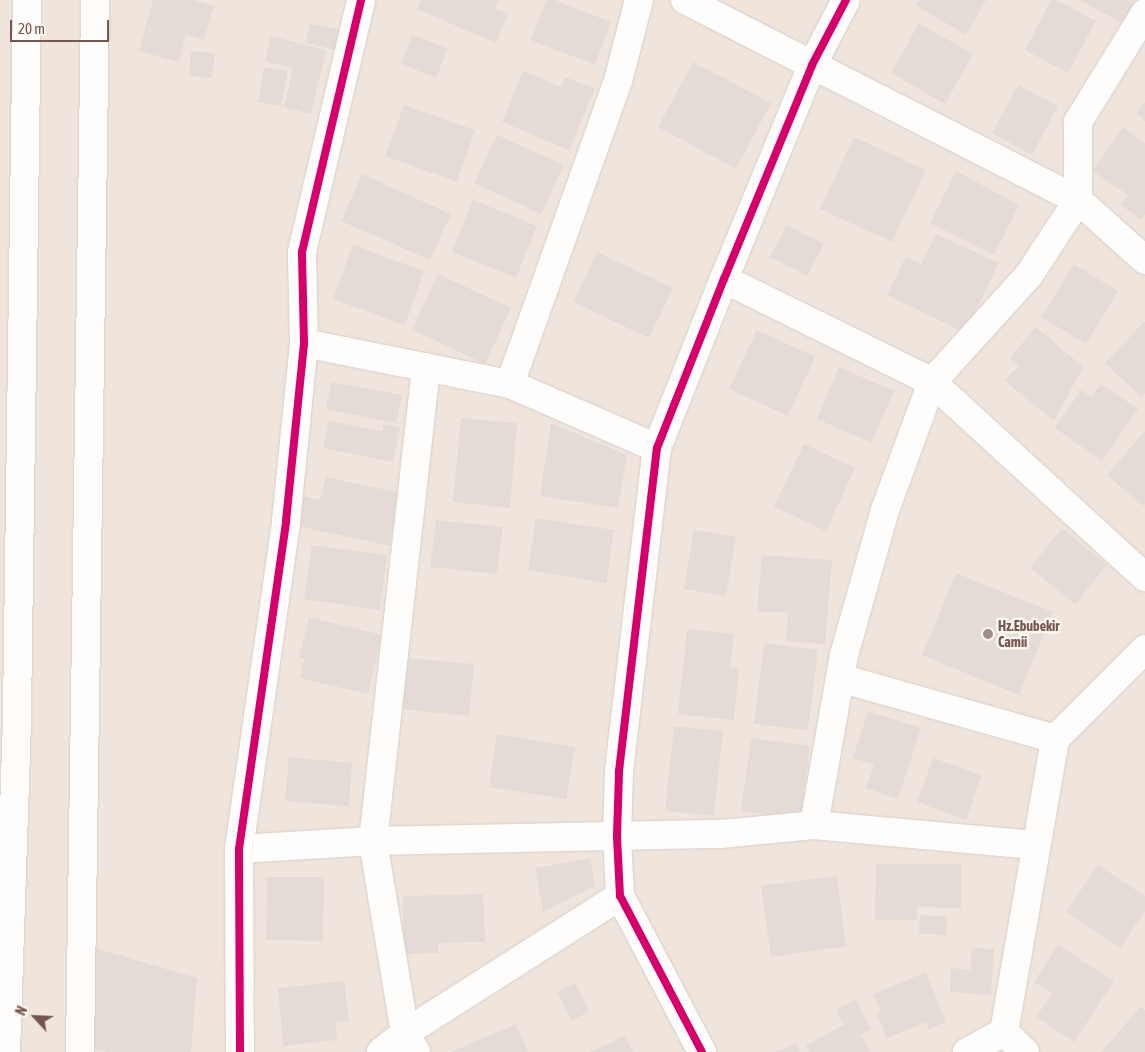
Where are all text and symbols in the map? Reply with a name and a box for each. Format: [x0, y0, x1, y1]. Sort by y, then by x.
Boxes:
scale bar [12, 10, 111, 42]
text: 20 m [18, 20, 45, 37]
place label: Hz.Ebubekir Camii [998, 618, 1059, 650]
marker: Hz.Ebubekir Camii [982, 628, 994, 640]
north arrow [10, 992, 60, 1042]
text: N [12, 1004, 30, 1018]

